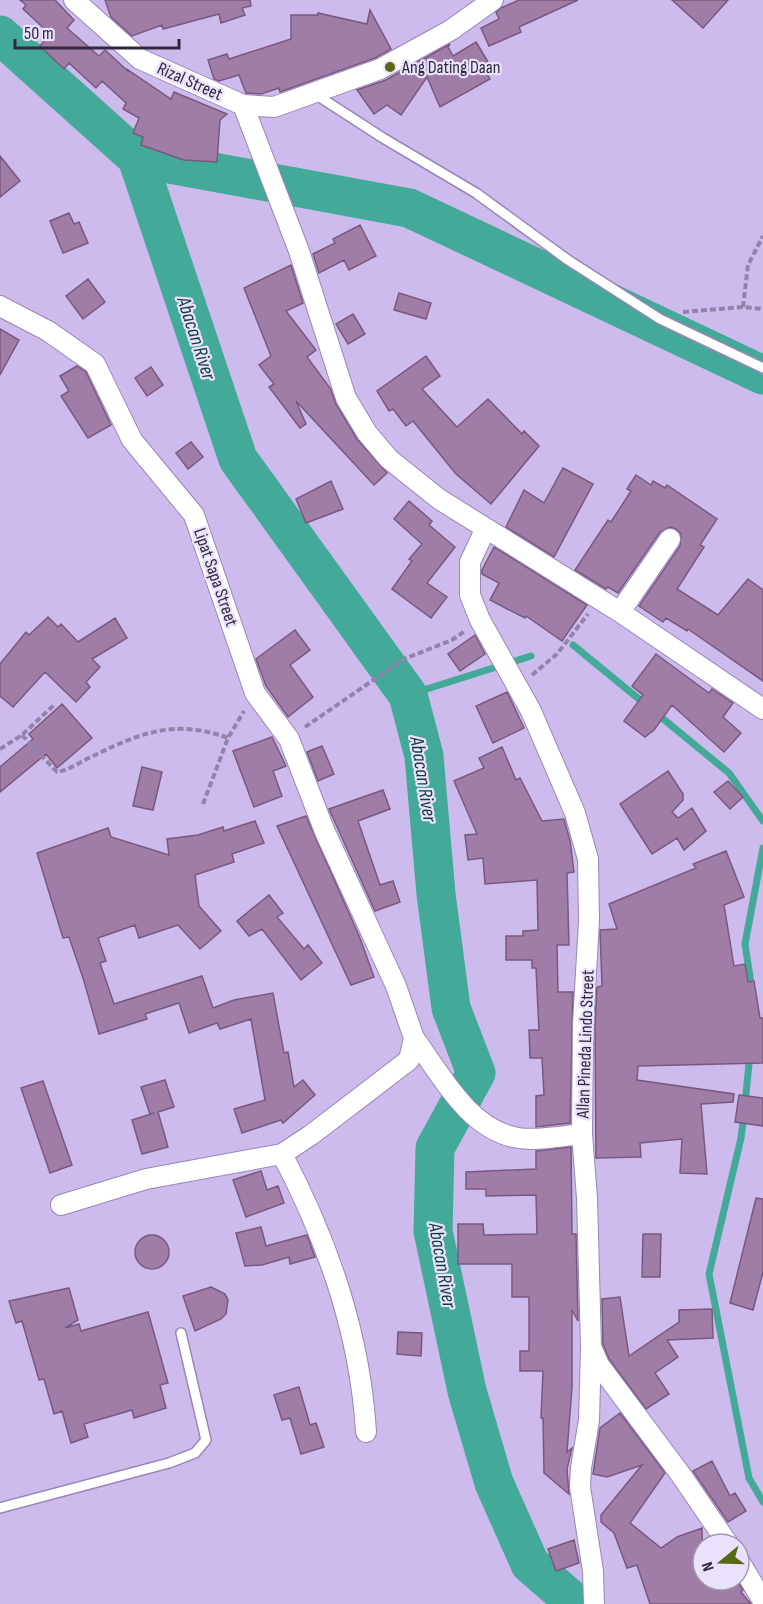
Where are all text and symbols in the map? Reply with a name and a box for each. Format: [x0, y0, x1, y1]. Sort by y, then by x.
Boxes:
scale bar [15, 12, 178, 50]
text: 50 m [24, 23, 54, 44]
place label: Ang Dating Daan [401, 57, 500, 78]
street label: Rizal Street [154, 58, 226, 105]
marker: Ang Dating Daan [383, 60, 397, 74]
water label: Abacan River [171, 293, 221, 384]
street label: Lipat Sapa Street [189, 525, 242, 630]
water label: Abacan River [404, 734, 442, 825]
street label: Allan Pineda Lindo Street [572, 969, 599, 1120]
water label: Abacan River [423, 1220, 462, 1311]
north arrow [691, 1532, 751, 1592]
text: N [698, 1559, 719, 1574]

